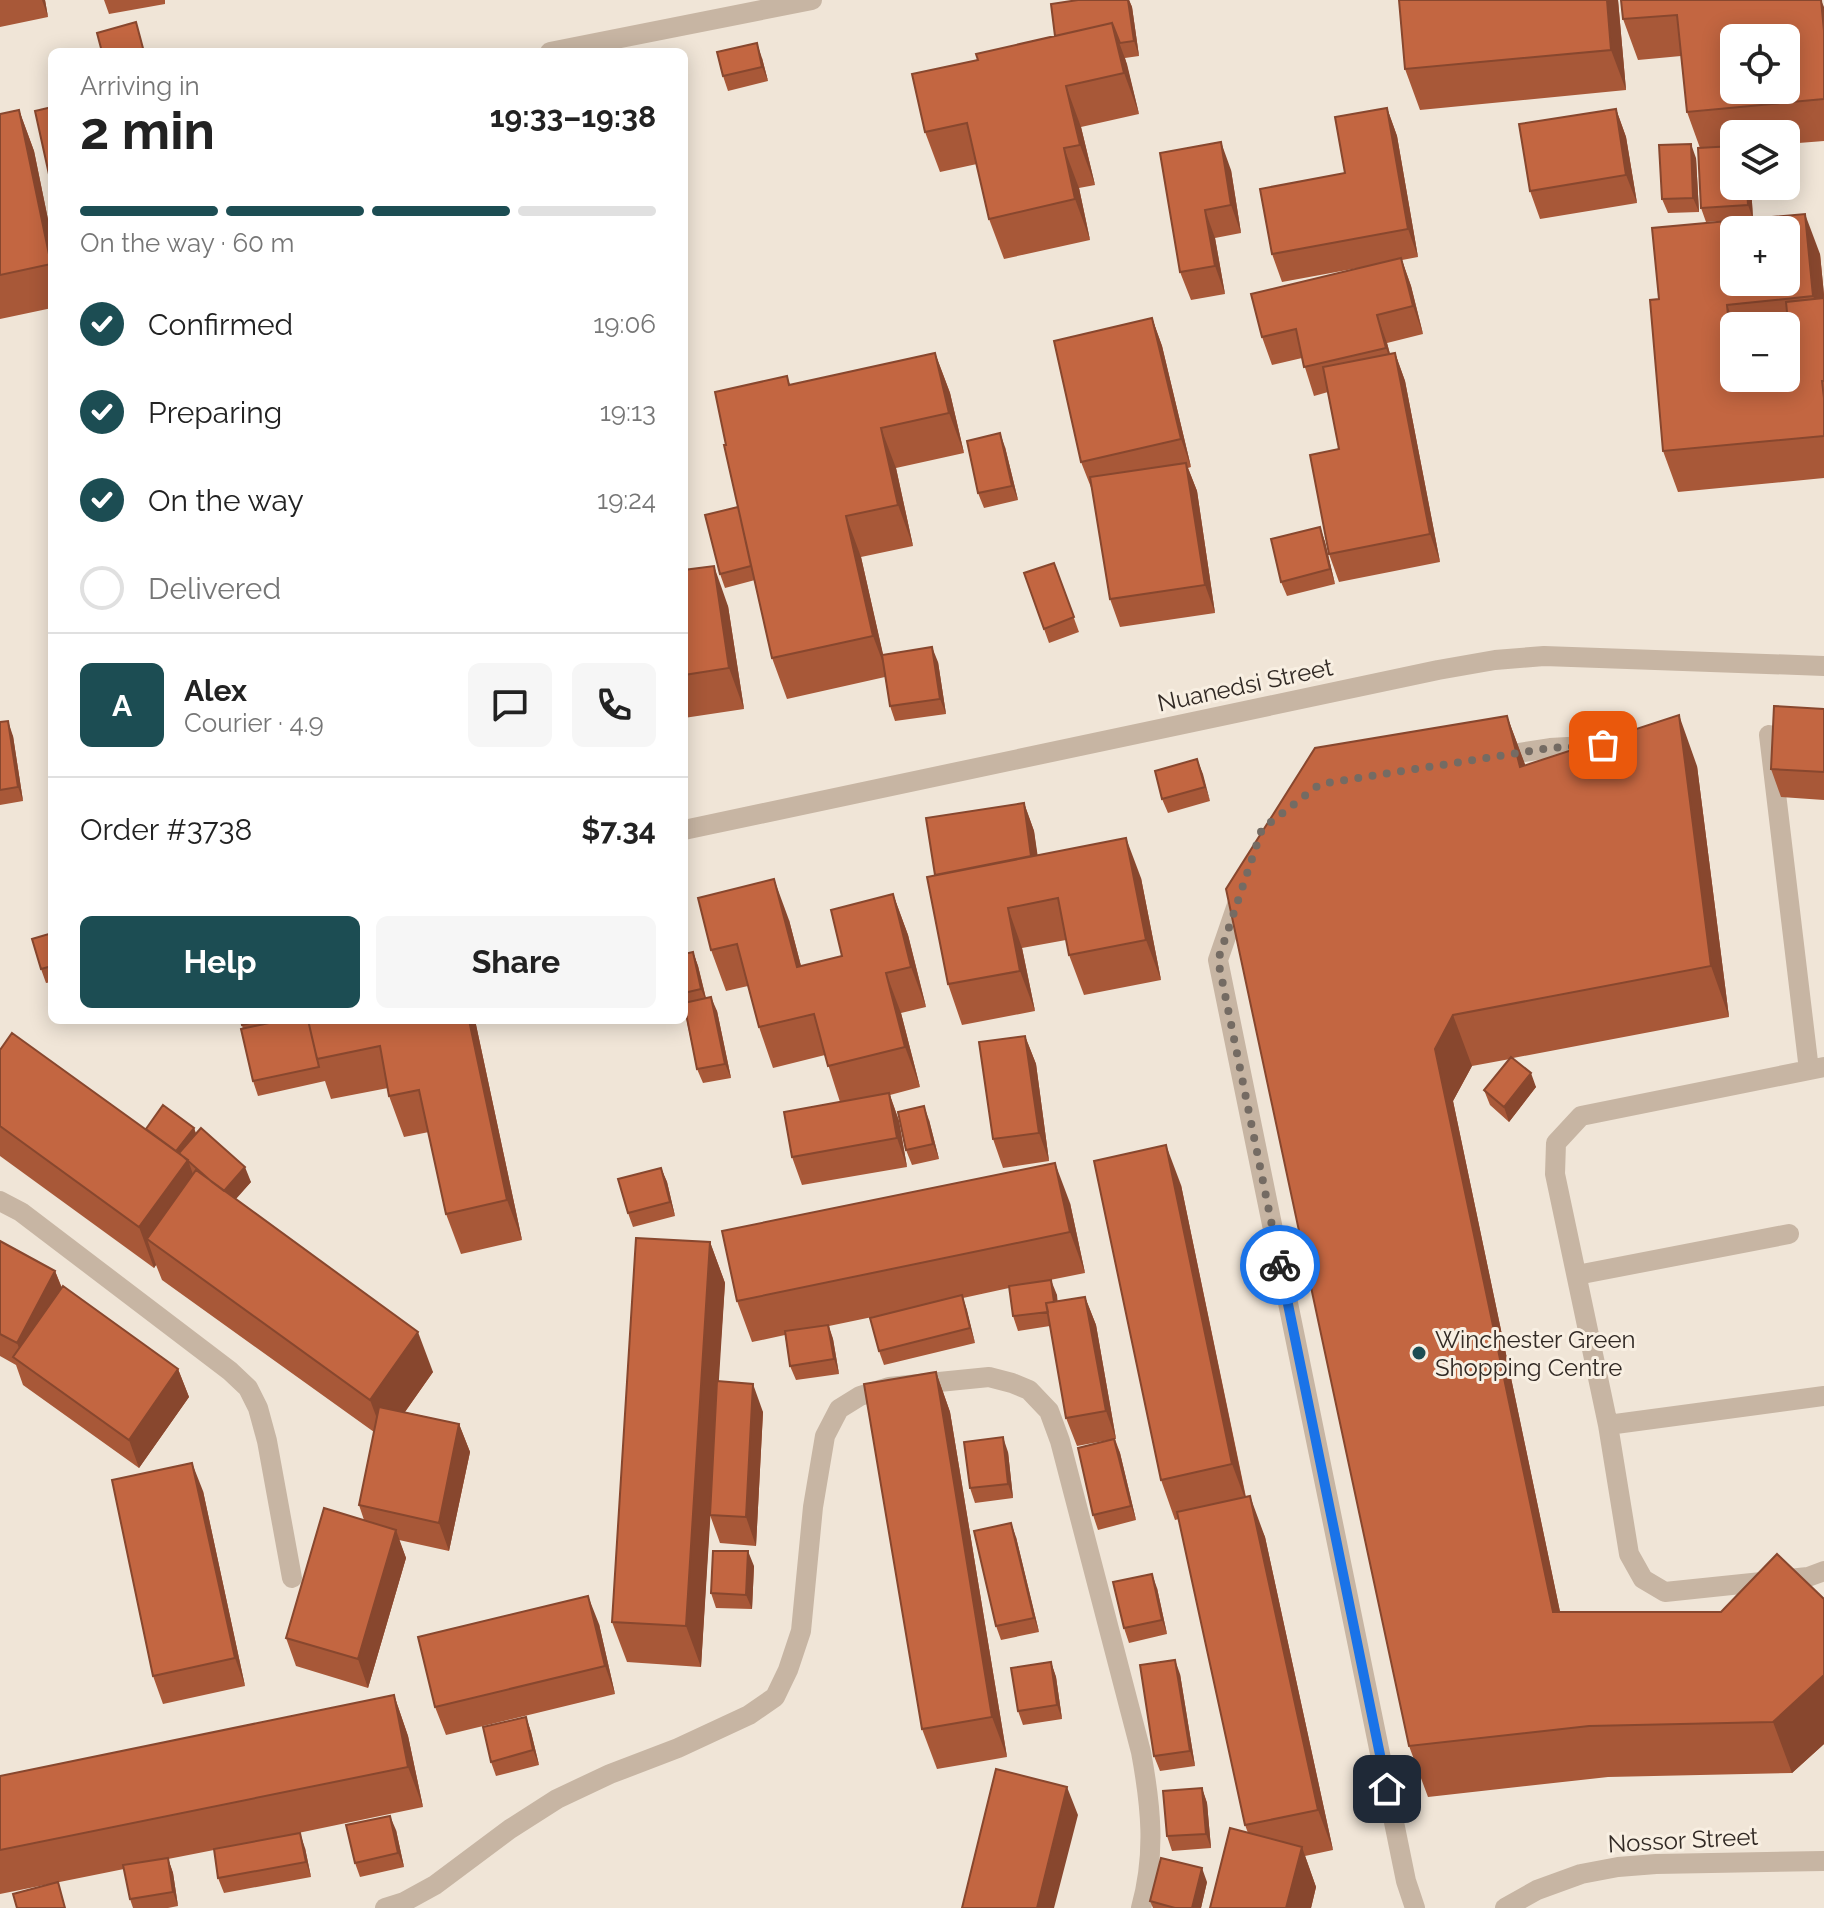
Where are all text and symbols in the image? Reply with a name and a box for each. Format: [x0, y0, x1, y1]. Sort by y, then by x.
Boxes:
map controls [1720, 24, 1800, 392]
button: locate [1720, 24, 1800, 104]
text: Arriving in [80, 71, 200, 101]
text: 19:33–19:38 [490, 99, 656, 134]
text: 2 min [80, 100, 215, 161]
button: layers [1720, 120, 1800, 200]
button: + [1720, 216, 1800, 296]
text: On the way · 60 m [80, 228, 295, 258]
icon: check [80, 302, 124, 346]
text: Confirmed [148, 307, 293, 342]
text: 19:06 [593, 309, 656, 339]
button: − [1720, 312, 1800, 392]
icon: check [80, 390, 124, 434]
text: Preparing [148, 395, 282, 430]
text: 19:13 [600, 397, 656, 427]
icon: check [80, 478, 124, 522]
text: On the way [148, 483, 304, 518]
text: 19:24 [597, 485, 656, 515]
text: Delivered [148, 571, 281, 606]
street label: Nuanedsi Street [1155, 652, 1335, 718]
button: chat [468, 663, 552, 747]
button: phone [572, 663, 656, 747]
text: Alex [184, 673, 247, 708]
text: A [112, 688, 132, 723]
text: Courier · 4.9 [184, 708, 324, 738]
pin [1569, 711, 1637, 779]
icon: bag [1581, 723, 1625, 767]
text: Order #3738 [80, 812, 252, 847]
text: $7.34 [581, 812, 656, 847]
button: Help [80, 916, 360, 1008]
button: Share [376, 916, 656, 1008]
courier [1240, 1225, 1320, 1305]
icon: bike [1258, 1243, 1302, 1287]
place label: Winchester Green Shopping Centre [1435, 1325, 1635, 1382]
marker: Winchester Green Shopping Centre [1410, 1344, 1428, 1362]
pin [1353, 1755, 1421, 1823]
icon: home [1365, 1767, 1409, 1811]
street label: Nossor Street [1607, 1822, 1759, 1858]

